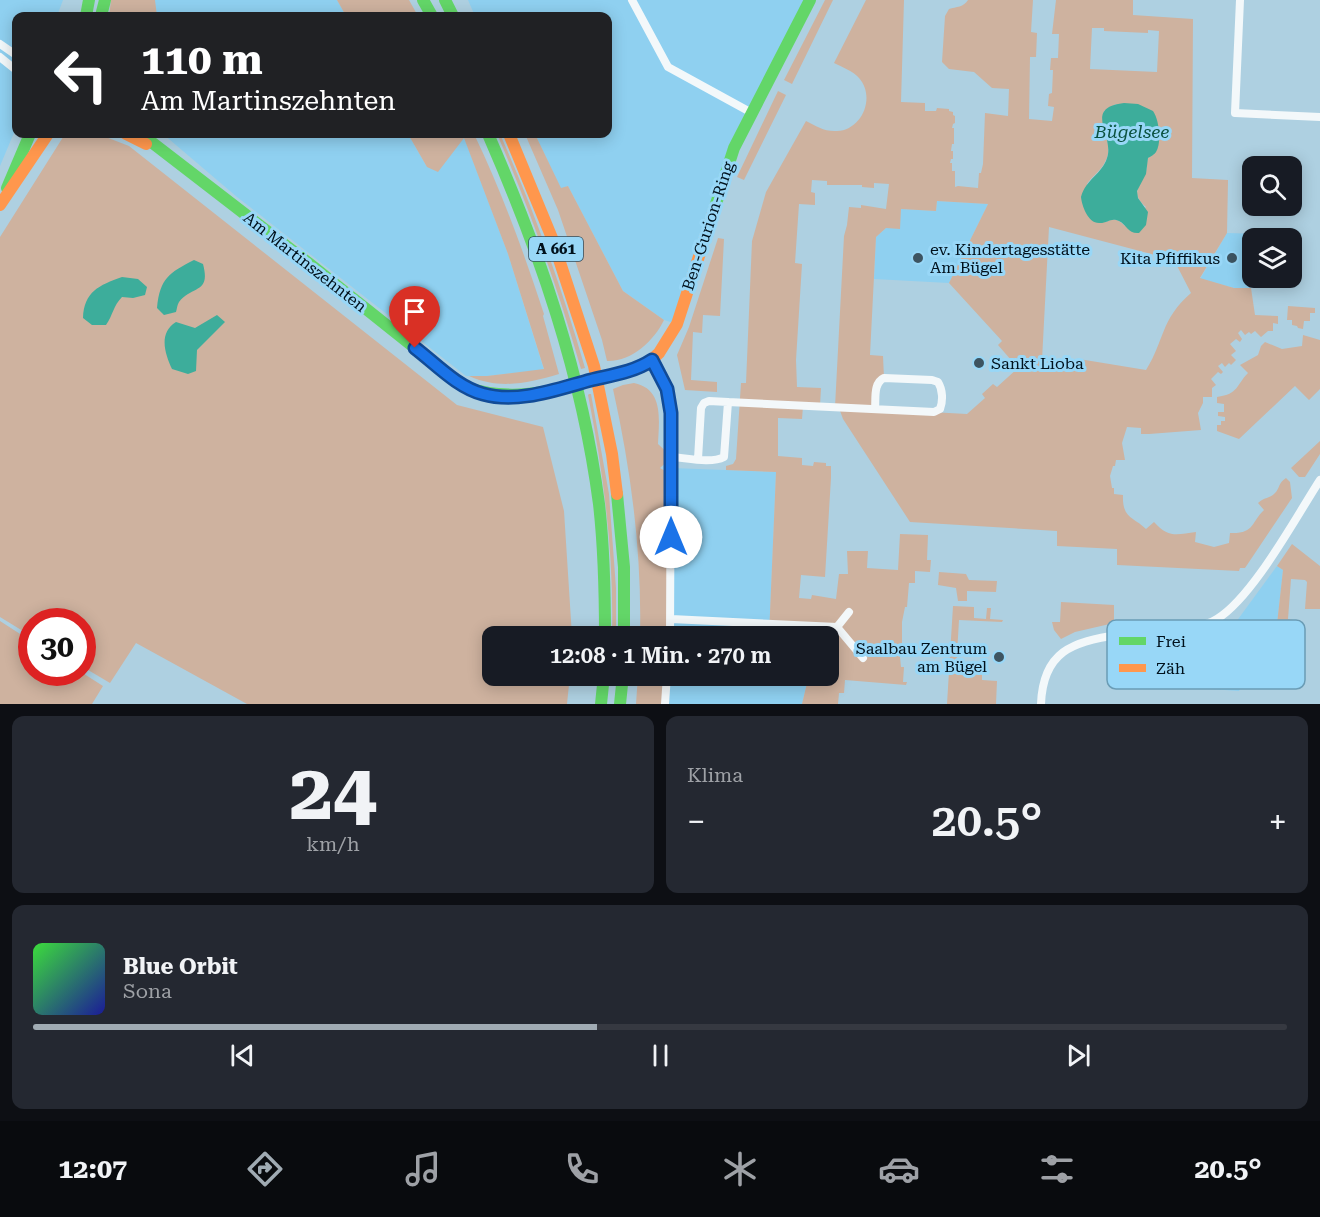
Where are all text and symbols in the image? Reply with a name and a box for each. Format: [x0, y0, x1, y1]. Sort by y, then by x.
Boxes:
text: 110 m [141, 35, 263, 84]
icon: left [42, 36, 120, 114]
text: Am Martinszehnten [141, 85, 396, 117]
water label: Bügelsee [1094, 121, 1169, 142]
map controls [1242, 156, 1302, 288]
button: search [1242, 156, 1302, 216]
street label: Ben-Gurion-Ring [678, 158, 738, 293]
street label: Am Martinszehnten [240, 208, 370, 316]
button: layers [1242, 228, 1302, 288]
road number: A 661 [529, 237, 583, 261]
place label: ev. Kindertagesstätte Am Bügel [930, 240, 1090, 277]
place label: Kita Pfiffikus [1120, 249, 1220, 268]
marker: ev. Kindertagesstätte Am Bügel [911, 251, 925, 265]
marker: Kita Pfiffikus [1225, 251, 1239, 265]
pin [389, 286, 440, 348]
icon: arrive [398, 295, 431, 328]
place label: Sankt Lioba [991, 354, 1084, 373]
marker: Sankt Lioba [972, 356, 986, 370]
position arrow [639, 505, 703, 569]
speed limit sign: 30 [18, 608, 96, 686]
legend [1107, 620, 1305, 689]
text: Frei [1156, 632, 1186, 651]
place label: Saalbau Zentrum am Bügel [856, 639, 987, 676]
text: 12:08 · 1 Min. · 270 m [550, 643, 771, 668]
marker: Saalbau Zentrum am Bügel [992, 650, 1006, 664]
text: Zäh [1156, 659, 1185, 678]
text: 24 [289, 747, 377, 838]
text: Klima [687, 763, 743, 787]
text: 20.5° [931, 794, 1043, 847]
text: − [687, 802, 705, 841]
text: + [1269, 802, 1287, 841]
text: km/h [306, 832, 360, 856]
text: Blue Orbit [123, 954, 238, 979]
text: Sona [123, 979, 172, 1003]
icon: previous [226, 1039, 259, 1072]
icon: pause [644, 1039, 677, 1072]
icon: next [1062, 1039, 1095, 1072]
icon: directions [244, 1148, 286, 1190]
icon: music [402, 1148, 444, 1190]
icon: phone [561, 1148, 603, 1190]
icon: climate [719, 1148, 761, 1190]
icon: car [878, 1148, 920, 1190]
icon: filters [1036, 1148, 1078, 1190]
text: 12:07 [58, 1153, 127, 1185]
text: 20.5° [1194, 1153, 1262, 1185]

